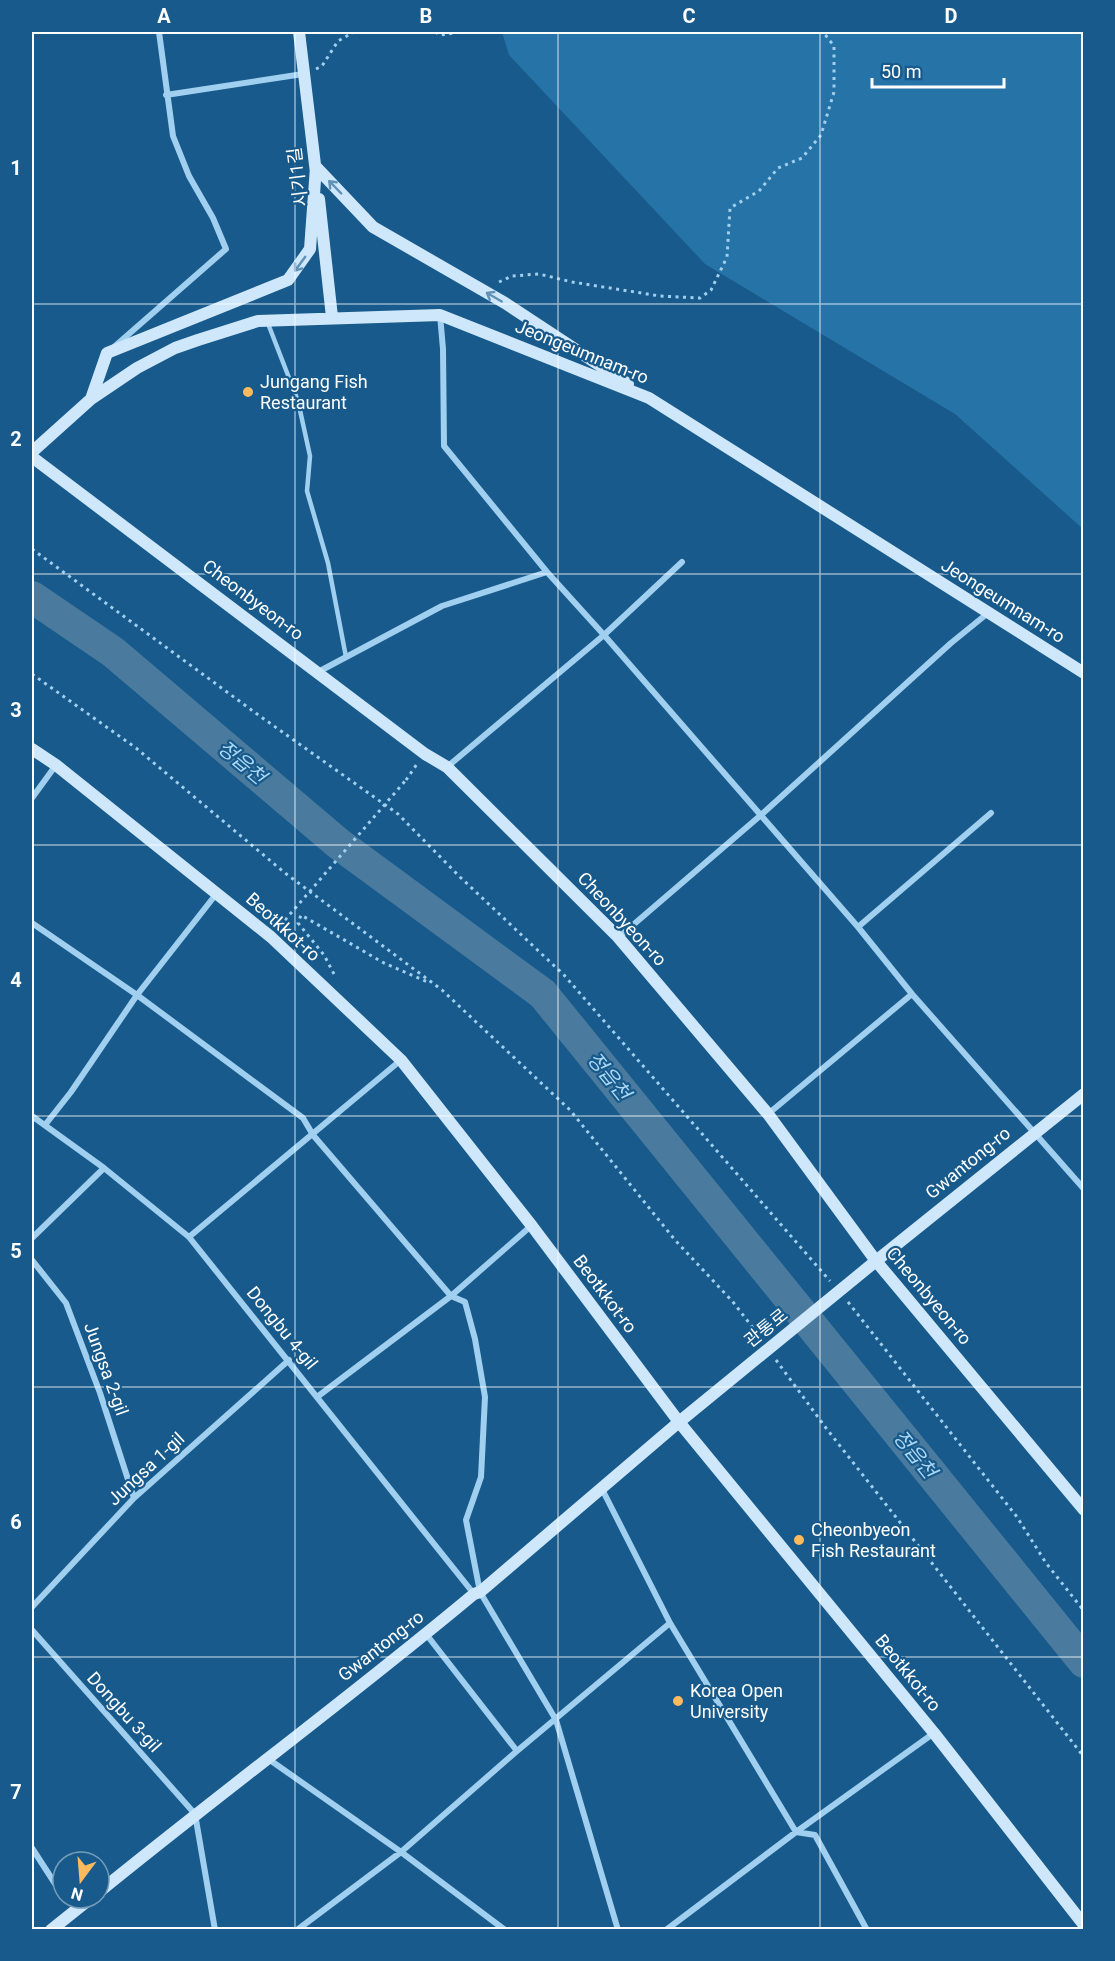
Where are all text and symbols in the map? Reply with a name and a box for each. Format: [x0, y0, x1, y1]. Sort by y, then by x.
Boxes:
text: A [157, 4, 171, 28]
text: B [420, 4, 432, 28]
text: C [682, 4, 696, 28]
text: D [945, 4, 958, 28]
scale bar [872, 51, 1004, 89]
text: 50 m [881, 61, 921, 82]
street label: 시기1길 [283, 146, 312, 208]
text: 1 [10, 156, 22, 180]
one-way arrow [328, 180, 342, 195]
one-way arrow [294, 255, 306, 271]
one-way arrow [486, 291, 503, 303]
street label: Jeongeumnam-ro [513, 315, 652, 388]
place label: Jungang Fish Restaurant [260, 371, 368, 413]
marker: Jungang Fish Restaurant [241, 385, 255, 399]
text: 2 [10, 427, 22, 451]
street label: Jeongeumnam-ro [938, 554, 1069, 647]
street label: Cheonbyeon-ro [199, 555, 308, 644]
text: 3 [10, 698, 22, 722]
water label: 정읍천 [213, 735, 273, 791]
street label: Cheonbyeon-ro [574, 867, 671, 970]
street label: Beotkkot-ro [242, 888, 325, 965]
text: 4 [10, 968, 22, 992]
water label: 정읍천 [582, 1047, 637, 1107]
street label: Gwantong-ro [921, 1122, 1014, 1203]
text: 5 [10, 1239, 22, 1263]
street label: Cheonbyeon-ro [883, 1243, 976, 1349]
street label: Beotkkot-ro [569, 1250, 642, 1337]
street label: Dongbu 4-gil [243, 1282, 322, 1373]
street label: 관통로 [740, 1304, 792, 1351]
street label: Jungsa 2-gil [80, 1319, 133, 1418]
water label: 정읍천 [888, 1425, 943, 1485]
street label: Jungsa 1-gil [103, 1428, 188, 1510]
text: 6 [10, 1510, 22, 1534]
place label: Cheonbyeon Fish Restaurant [811, 1519, 936, 1561]
marker: Cheonbyeon Fish Restaurant [792, 1533, 806, 1547]
street label: Gwantong-ro [334, 1606, 428, 1686]
street label: Beotkkot-ro [871, 1630, 946, 1715]
street label: Dongbu 3-gil [83, 1667, 166, 1756]
place label: Korea Open University [690, 1680, 783, 1722]
marker: Korea Open University [671, 1694, 685, 1708]
text: 7 [10, 1780, 22, 1804]
north arrow [51, 1850, 111, 1910]
text: N [69, 1883, 85, 1905]

